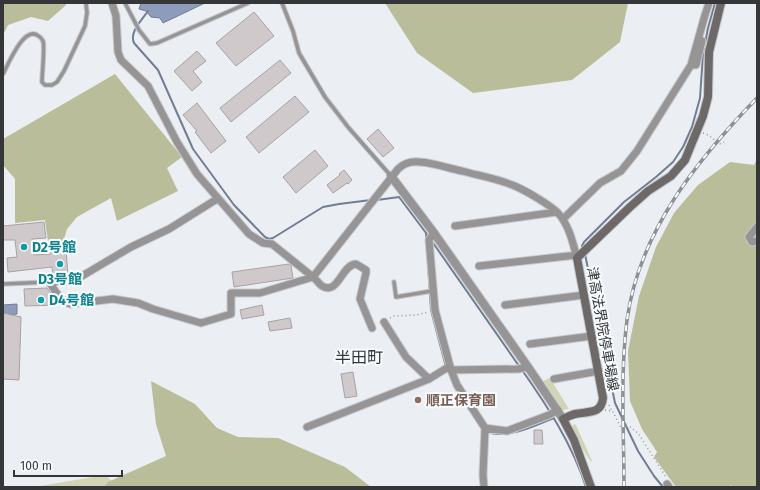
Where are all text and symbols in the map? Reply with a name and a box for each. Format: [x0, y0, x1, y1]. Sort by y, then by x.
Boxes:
place label: D2号館 [32, 239, 76, 256]
marker: D2号館 [19, 242, 29, 252]
marker: D3号館 [55, 259, 65, 269]
street label: 津高法界院停車場線 [583, 266, 622, 393]
place label: D3号館 [38, 271, 82, 288]
place label: D4号館 [49, 292, 94, 309]
marker: D4号館 [36, 295, 46, 305]
district label: 半田町 [335, 348, 383, 367]
place label: 順正保育園 [426, 392, 496, 409]
marker: 順正保育園 [413, 395, 423, 405]
scale bar [14, 452, 122, 478]
text: 100 m [20, 459, 52, 473]

